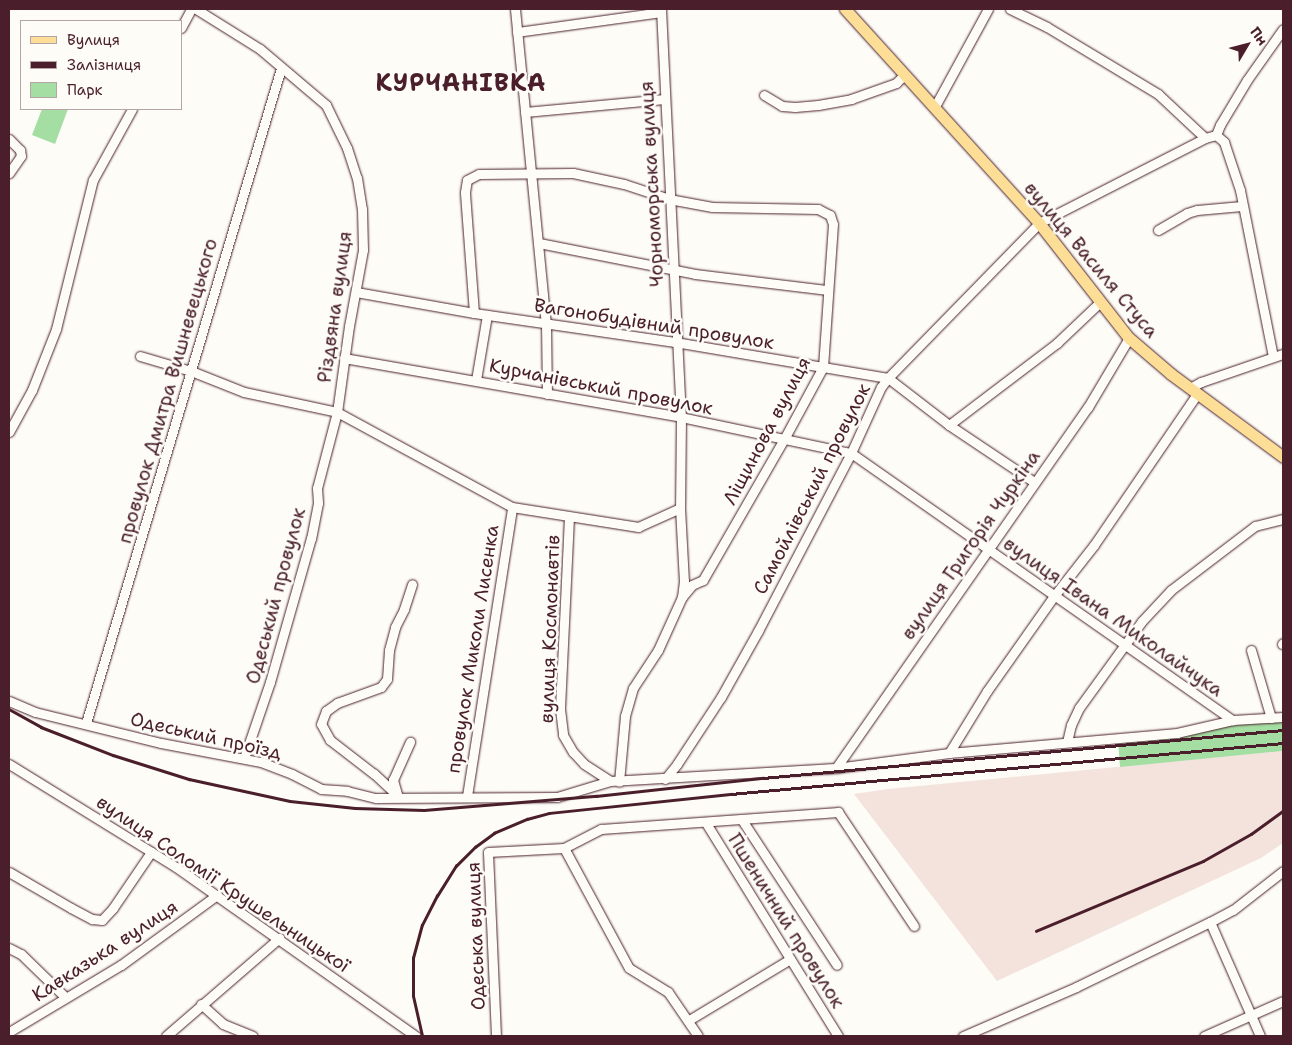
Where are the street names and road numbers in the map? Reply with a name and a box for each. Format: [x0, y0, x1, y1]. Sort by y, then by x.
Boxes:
street label: Чорноморська вулиця [635, 80, 669, 288]
street label: вулиця Василя Стуса [1019, 177, 1163, 343]
street label: Різдвяна вулиця [313, 230, 357, 384]
street label: провулок Дмитра Вишневецького [113, 236, 223, 546]
street label: Вагонобудівний провулок [532, 294, 776, 354]
street label: Ліщинова вулиця [718, 353, 816, 509]
street label: Курчанівський провулок [487, 354, 715, 420]
street label: Самойлівський провулок [749, 380, 875, 598]
street label: вулиця Григорія Чуркіна [897, 446, 1045, 644]
street label: Одеський провулок [242, 505, 310, 687]
street label: провулок Миколи Лисенка [442, 523, 504, 775]
street label: вулиця Івана Миколайчука [999, 532, 1227, 702]
street label: вулиця Космонавтів [535, 534, 565, 724]
street label: Одеський проїзд [128, 707, 284, 765]
street label: вулиця Соломії Крушельницької [92, 790, 354, 978]
street label: Пшеничний провулок [723, 830, 849, 1012]
street label: Одеська вулиця [462, 861, 490, 1011]
street label: Кавказька вулиця [28, 895, 182, 1007]

